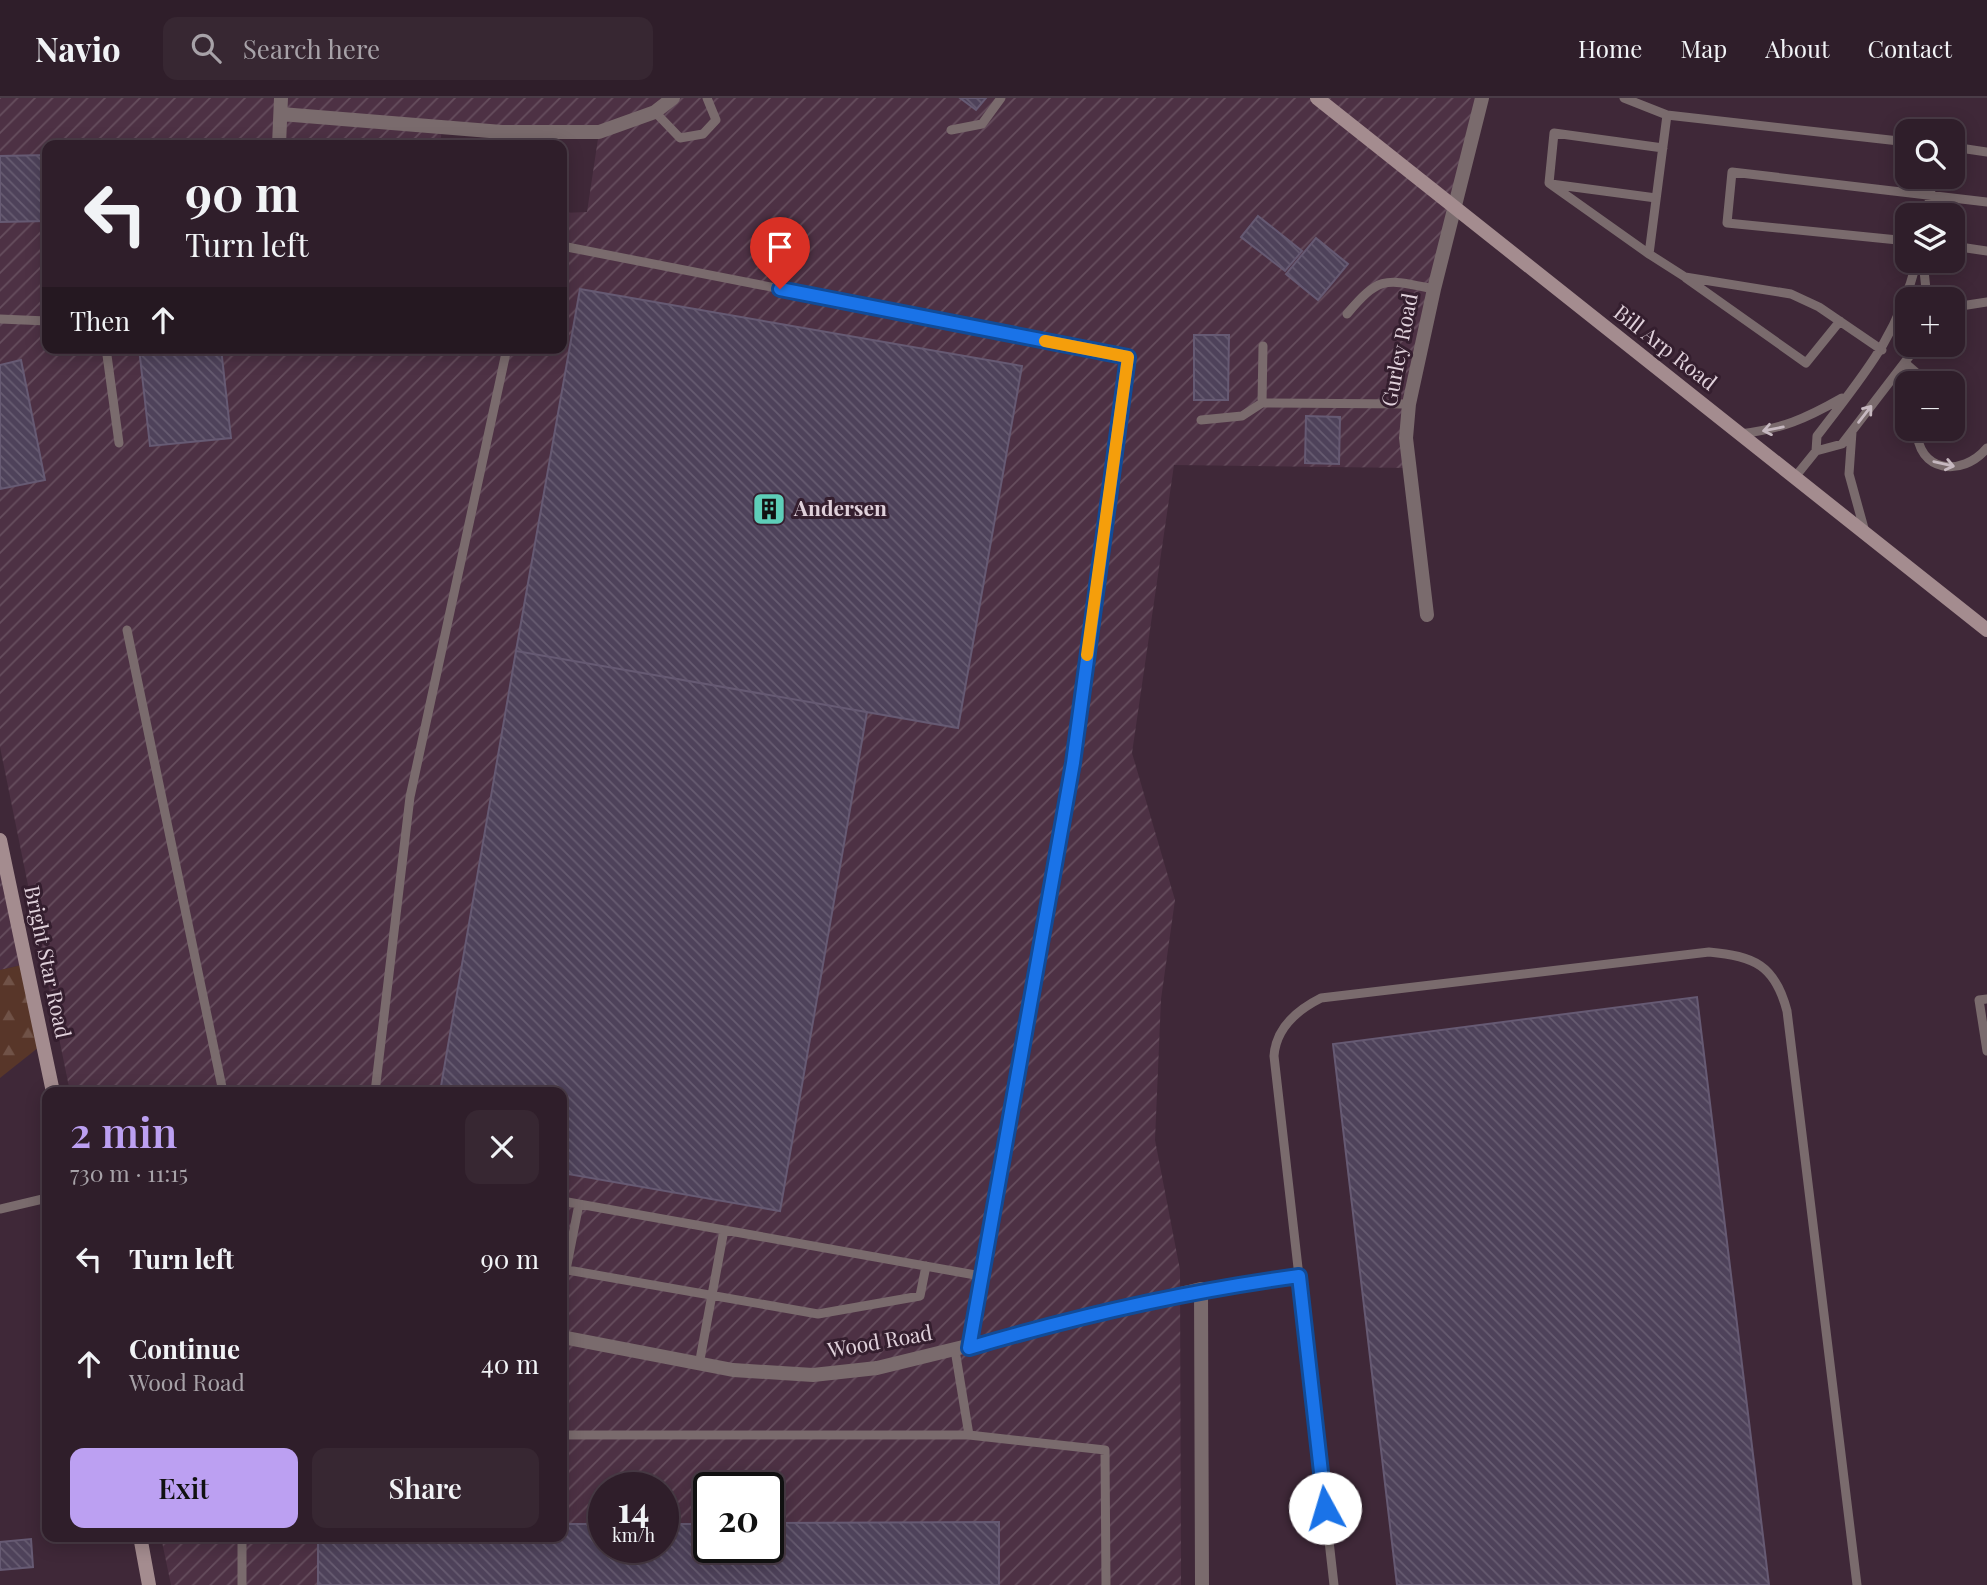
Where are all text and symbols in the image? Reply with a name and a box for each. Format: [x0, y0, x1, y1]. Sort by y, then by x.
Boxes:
search box [163, 17, 653, 80]
text: Navio [35, 26, 121, 70]
icon: search [187, 29, 225, 67]
text: Search here [243, 31, 380, 66]
text: Home [1578, 32, 1642, 64]
text: Map [1680, 32, 1727, 64]
text: About [1765, 32, 1829, 64]
text: Contact [1867, 32, 1952, 64]
map controls [1895, 119, 1965, 441]
button: search [1895, 119, 1965, 189]
text: 90 m [185, 159, 299, 224]
icon: left [70, 168, 161, 259]
button: layers [1895, 203, 1965, 273]
pin [750, 217, 810, 289]
text: Turn left [185, 222, 309, 265]
icon: arrive [761, 228, 799, 266]
button: + [1895, 287, 1965, 357]
street label: Gurley Road [1373, 290, 1423, 409]
street label: Bill Arp Road [1609, 297, 1723, 395]
icon: ahead [144, 301, 182, 339]
text: Then [70, 303, 130, 338]
button: − [1895, 371, 1965, 441]
one-way arrow [1858, 405, 1873, 424]
one-way arrow [1762, 423, 1785, 436]
one-way arrow [1932, 459, 1954, 472]
building icon: Andersen [750, 490, 788, 528]
place label: Andersen [793, 493, 887, 521]
street label: Bright Star Road [19, 883, 79, 1040]
text: 2 min [70, 1103, 177, 1159]
button: close [465, 1110, 539, 1184]
text: 730 m · 11:15 [70, 1157, 188, 1188]
icon: left [70, 1240, 108, 1278]
text: Turn left [129, 1241, 234, 1276]
text: 90 m [481, 1241, 539, 1276]
street label: Wood Road [824, 1317, 934, 1363]
text: Continue [129, 1331, 240, 1366]
icon: ahead [70, 1345, 108, 1383]
text: 40 m [481, 1346, 539, 1381]
text: Wood Road [129, 1366, 245, 1397]
button: Exit [70, 1448, 298, 1528]
button: Share [312, 1448, 539, 1528]
position arrow [1288, 1471, 1362, 1545]
speed limit sign: 20 [693, 1472, 784, 1563]
text: 14 [618, 1485, 649, 1532]
text: km/h [612, 1523, 655, 1547]

